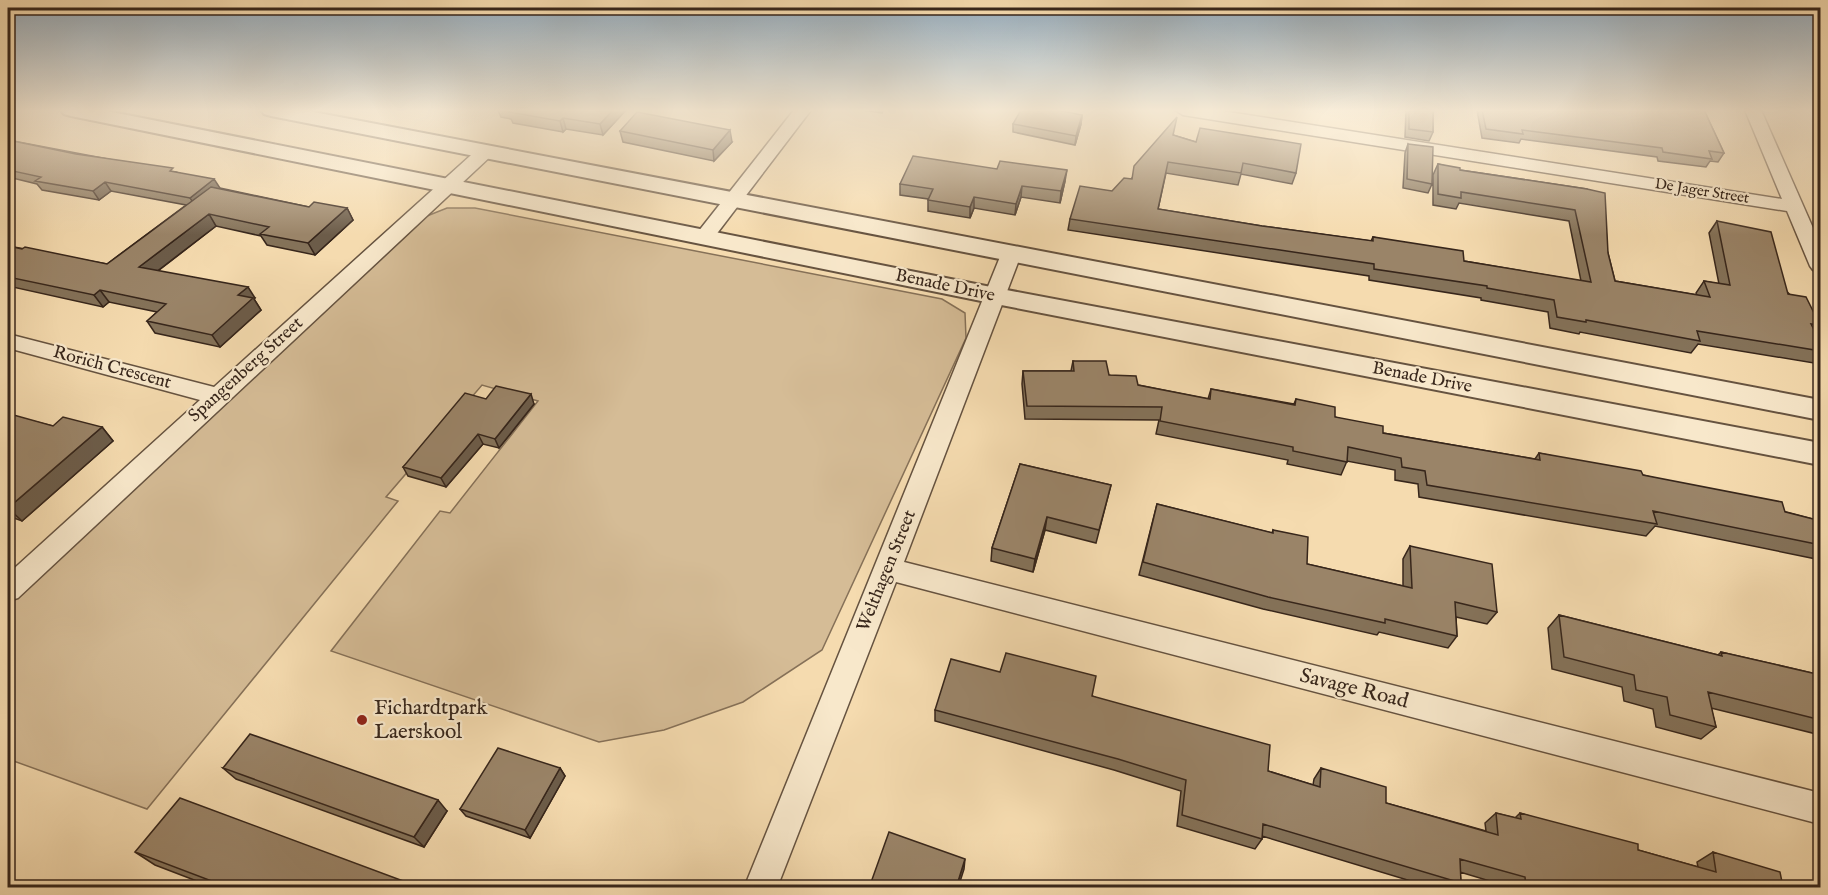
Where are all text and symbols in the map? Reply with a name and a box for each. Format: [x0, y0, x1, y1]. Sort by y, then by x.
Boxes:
street label: De Jager Street [1653, 174, 1751, 208]
street label: Benade Drive [893, 264, 997, 308]
street label: Spangenberg Street [184, 312, 308, 428]
street label: Rorich Crescent [50, 341, 174, 395]
street label: Benade Drive [1370, 357, 1474, 399]
street label: Welthagen Street [852, 507, 922, 635]
street label: Savage Road [1297, 662, 1412, 716]
place label: Fichardtpark Laerskool [374, 695, 488, 746]
marker: Fichardtpark Laerskool [355, 713, 369, 727]

